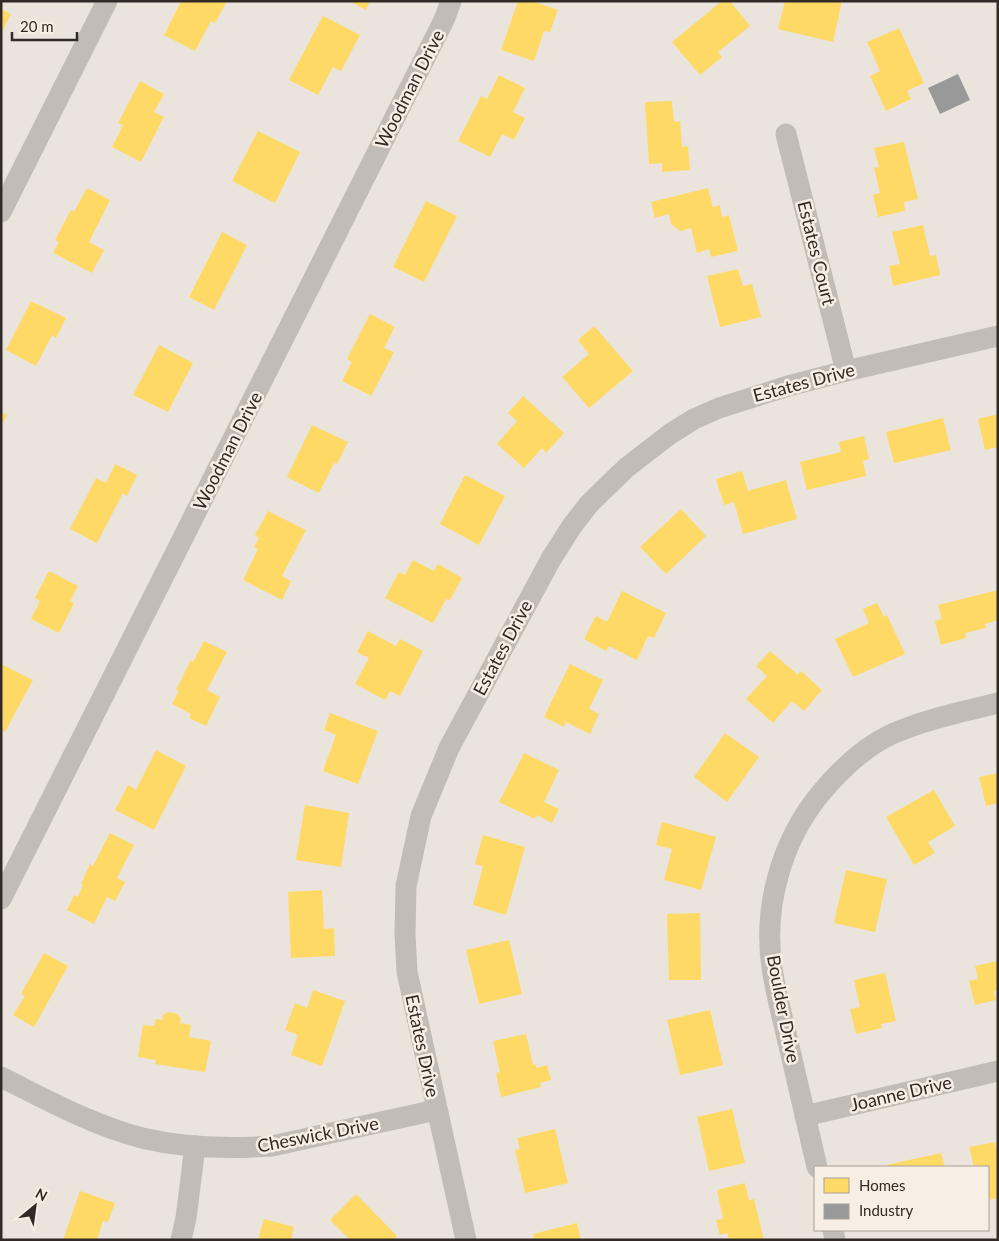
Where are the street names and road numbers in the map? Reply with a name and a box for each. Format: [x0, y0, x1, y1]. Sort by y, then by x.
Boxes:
street label: Woodman Drive [370, 26, 448, 151]
street label: Estates Court [793, 198, 841, 308]
street label: Estates Drive [750, 358, 857, 406]
street label: Woodman Drive [188, 388, 266, 513]
street label: Estates Drive [468, 596, 536, 699]
street label: Boulder Drive [763, 953, 805, 1065]
street label: Estates Drive [401, 992, 445, 1099]
street label: Joanne Drive [848, 1071, 954, 1115]
street label: Cheswick Drive [255, 1111, 380, 1157]

